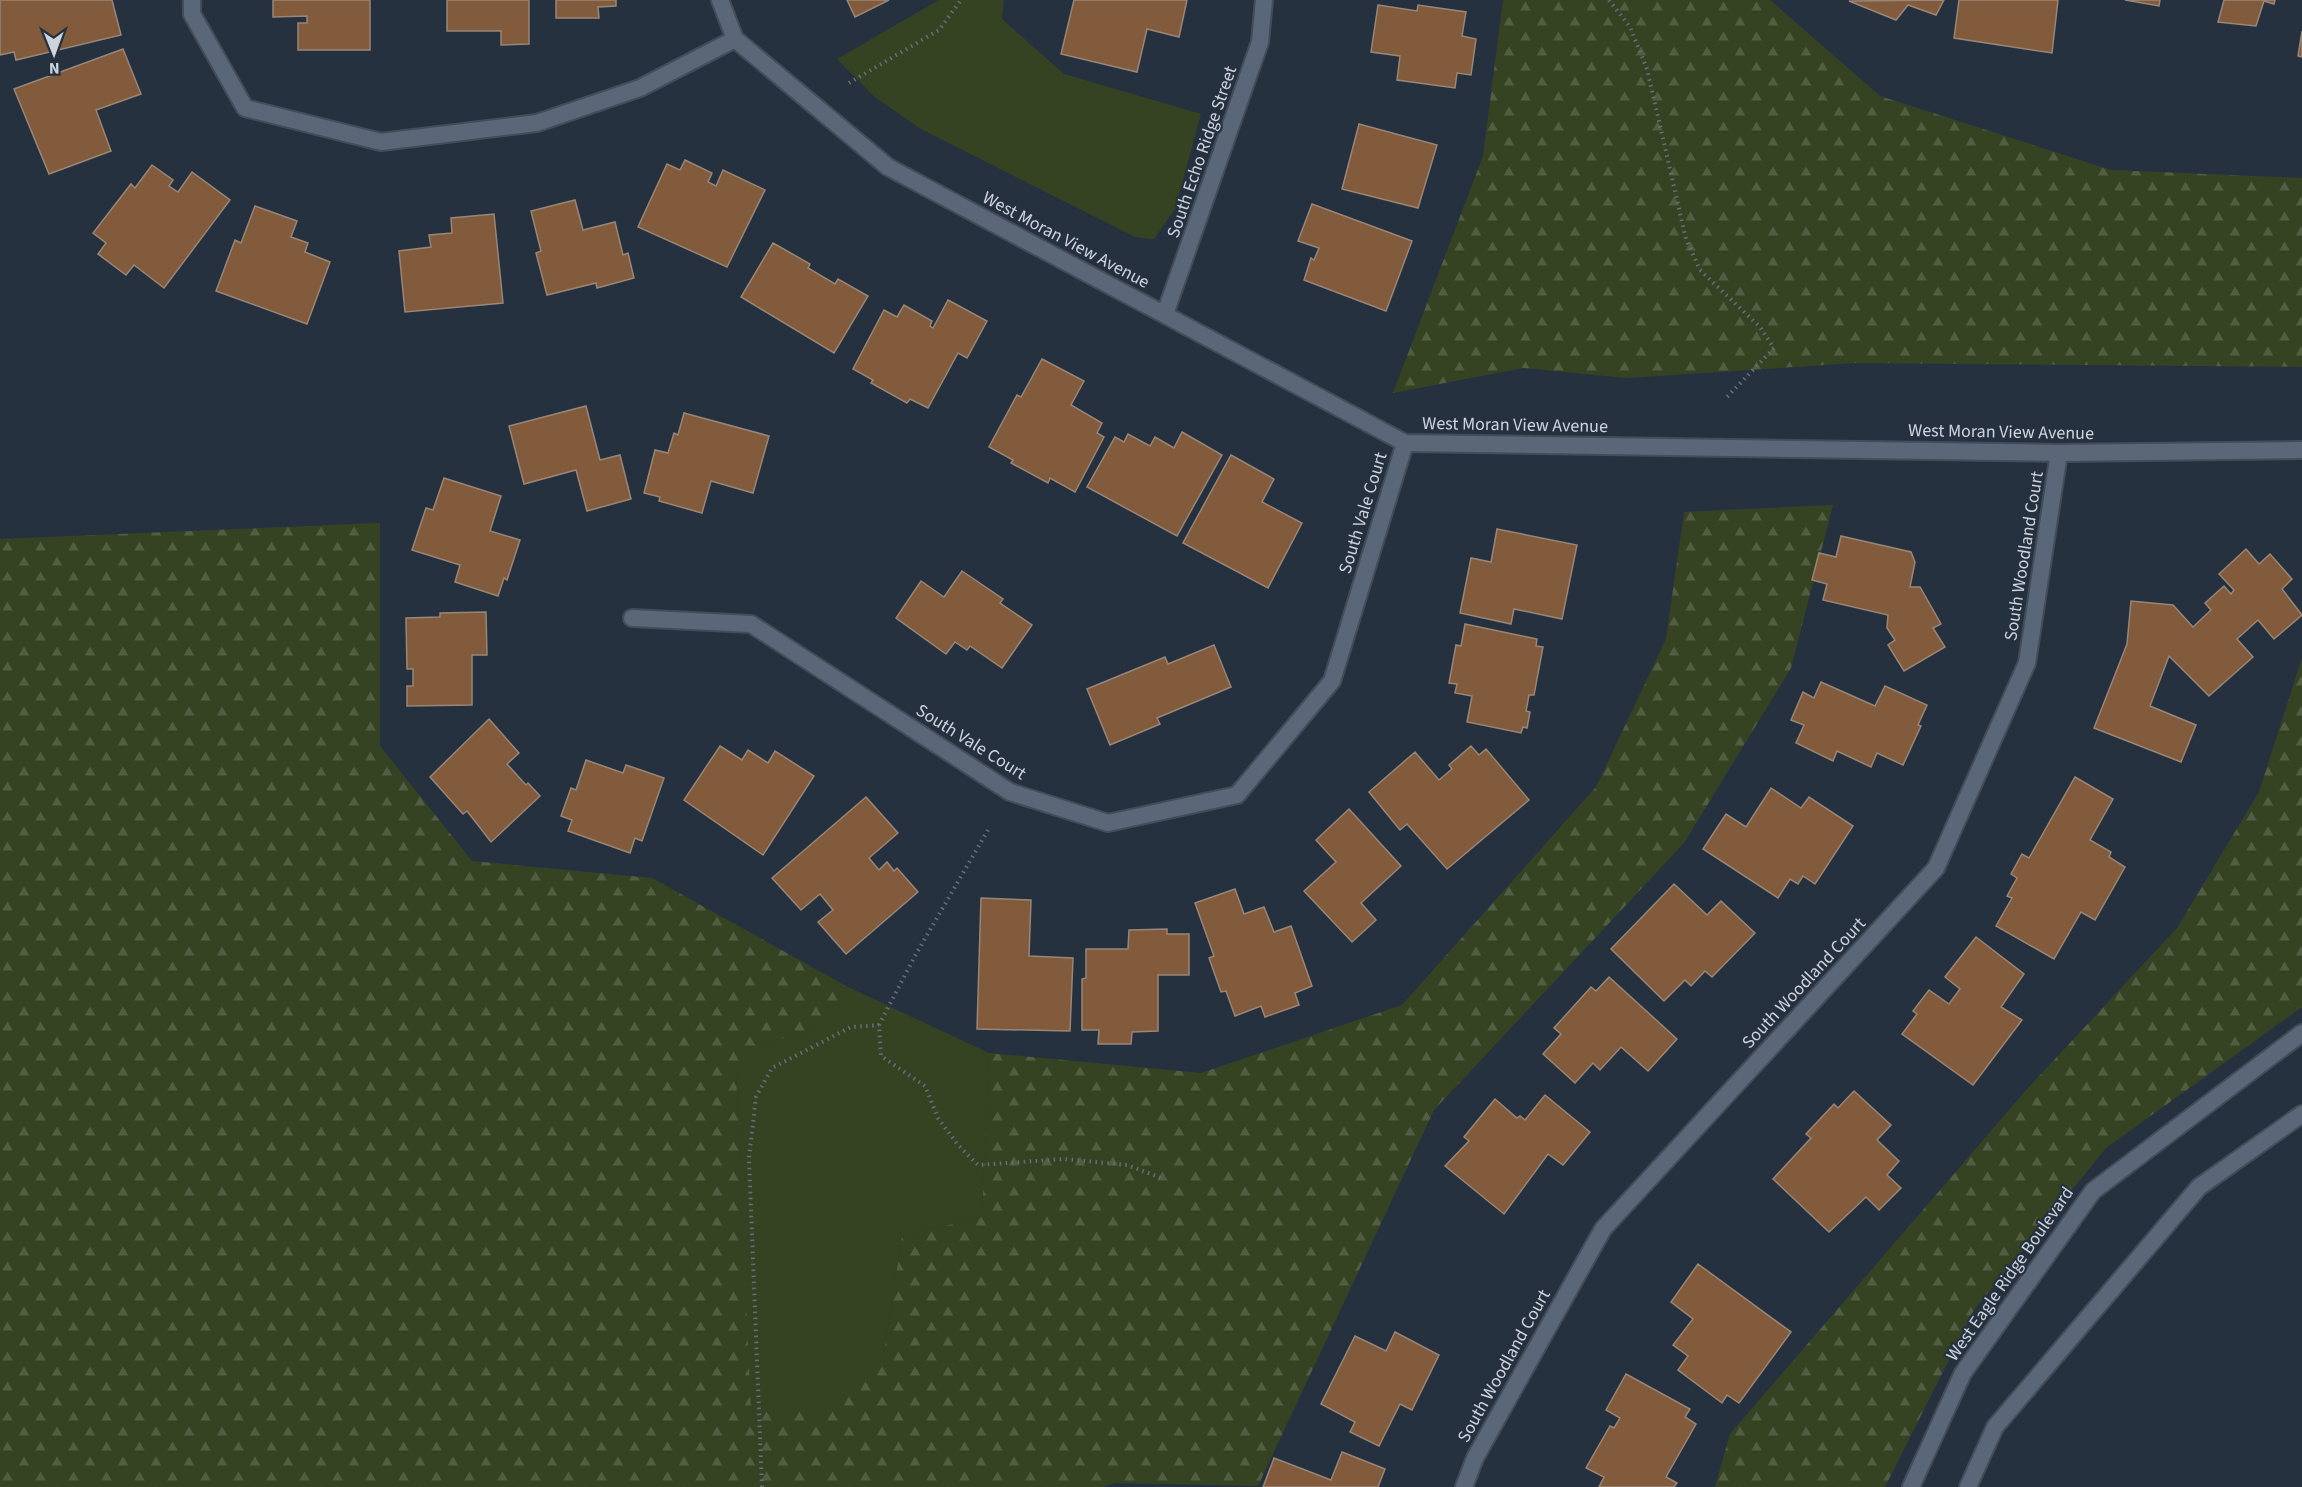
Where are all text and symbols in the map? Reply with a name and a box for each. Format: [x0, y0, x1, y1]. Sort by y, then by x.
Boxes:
north arrow [24, 24, 84, 84]
text: N [49, 57, 60, 79]
street label: South Echo Ridge Street [1161, 63, 1243, 241]
street label: West Moran View Avenue [978, 185, 1154, 295]
street label: West Moran View Avenue [1422, 411, 1608, 439]
street label: West Moran View Avenue [1908, 418, 2094, 446]
street label: South Vale Court [1333, 449, 1393, 577]
street label: South Woodland Court [1998, 469, 2050, 643]
street label: South Vale Court [911, 698, 1031, 786]
street label: South Woodland Court [1736, 912, 1872, 1054]
street label: West Eagle Ridge Boulevard [1940, 1182, 2080, 1366]
street label: South Woodland Court [1451, 1285, 1557, 1447]

